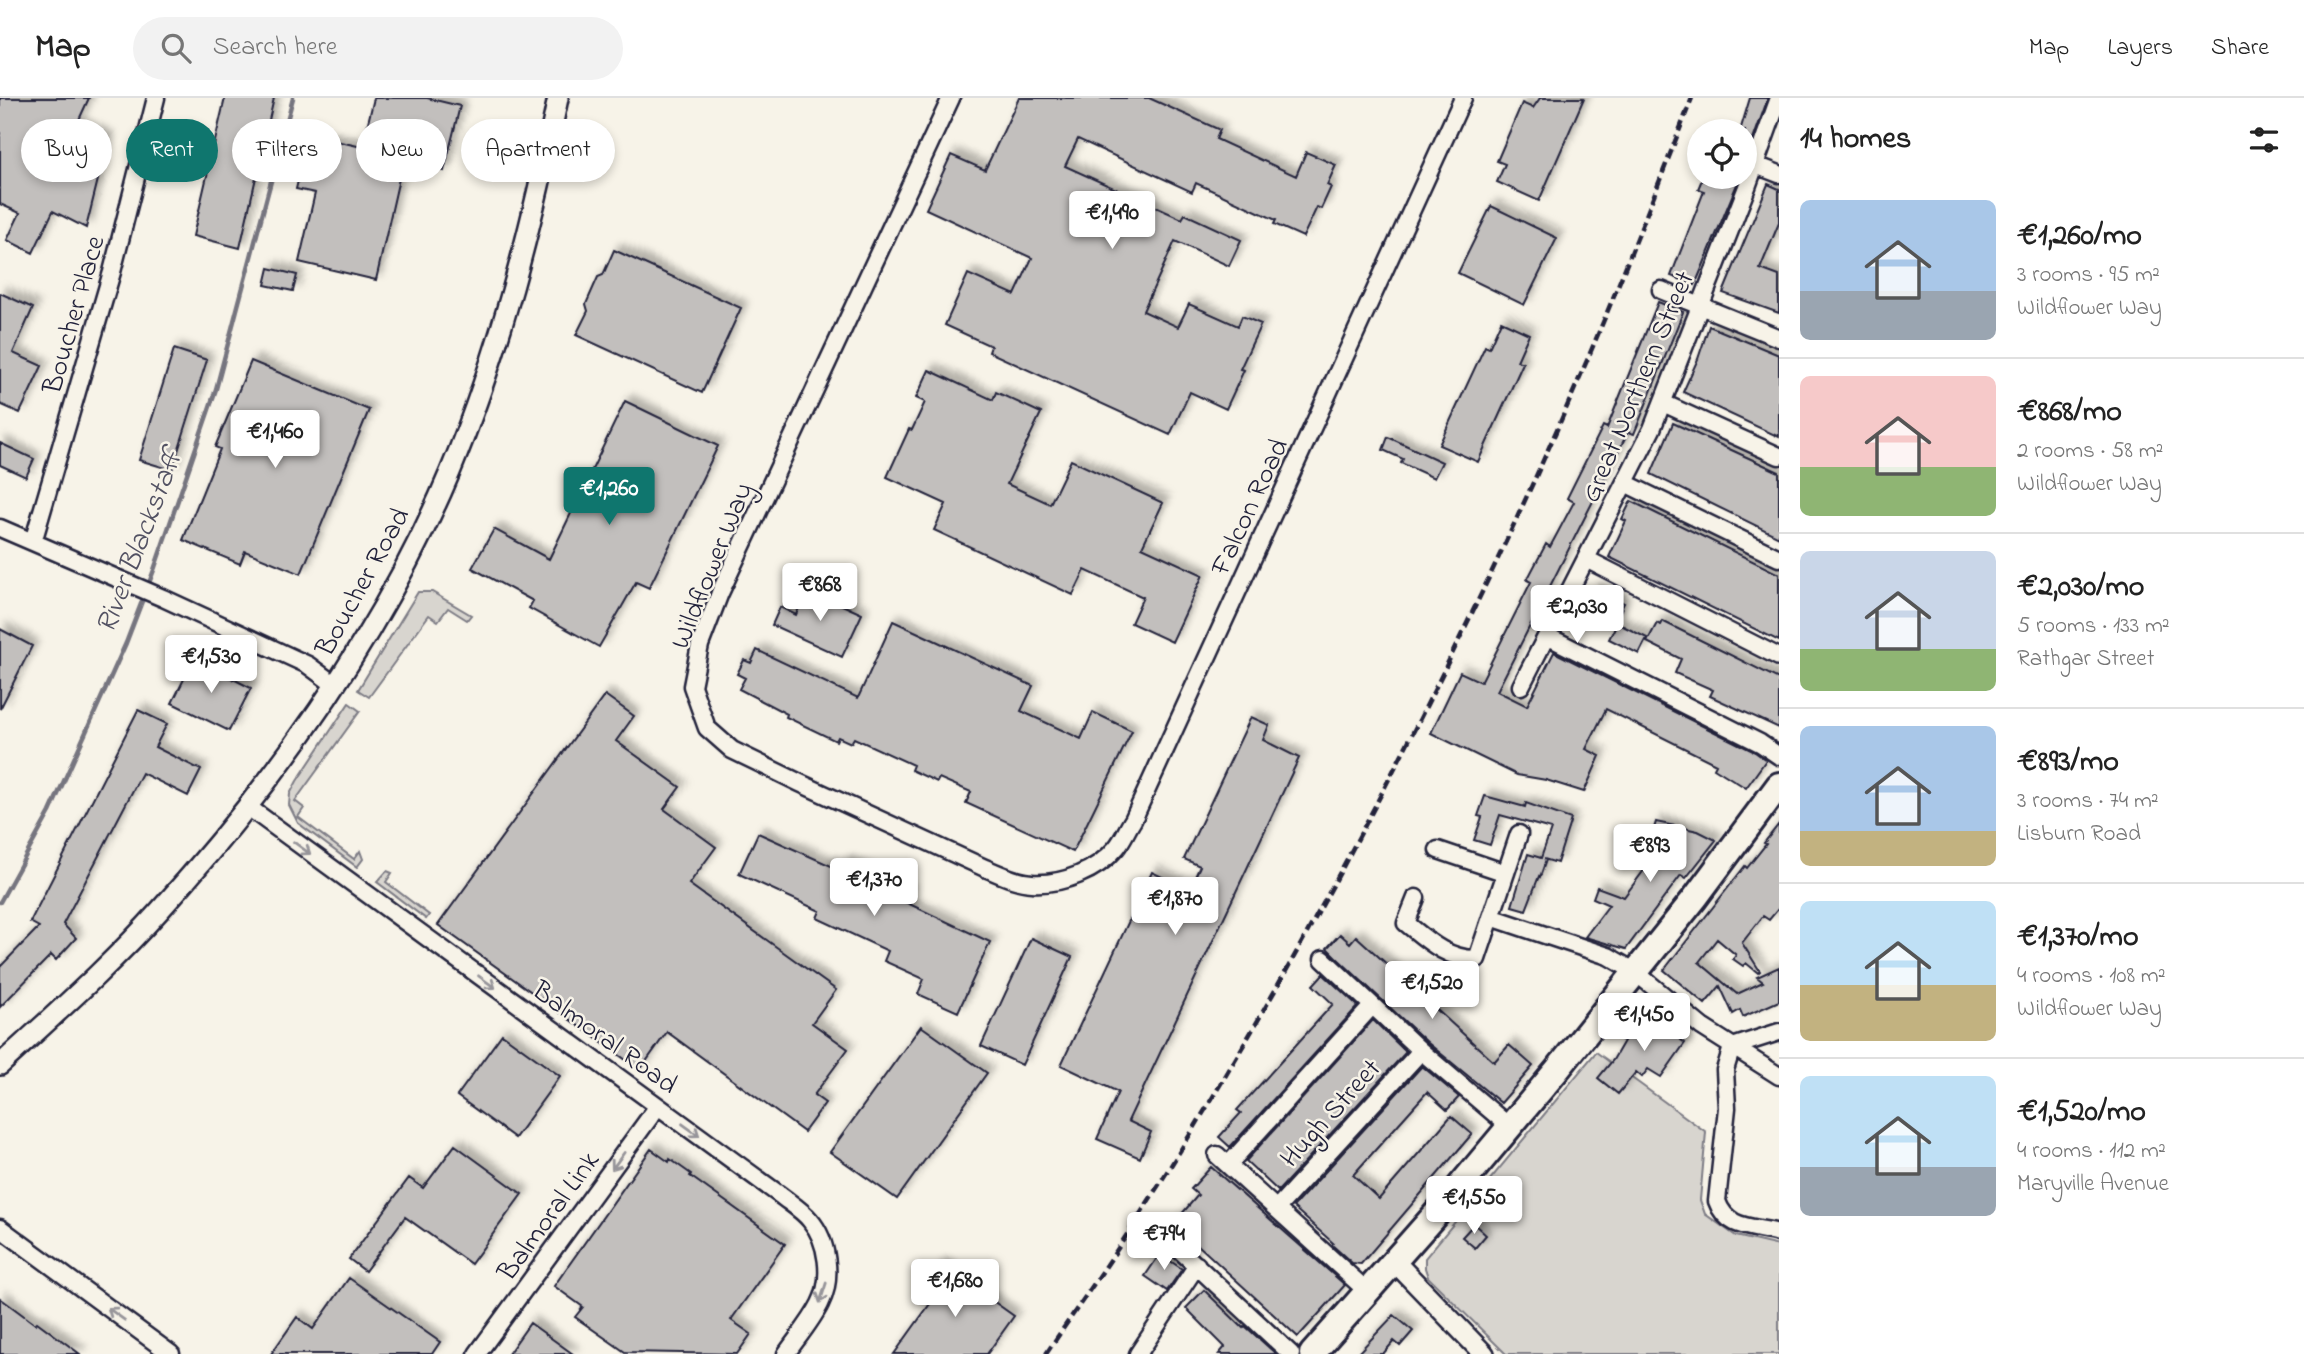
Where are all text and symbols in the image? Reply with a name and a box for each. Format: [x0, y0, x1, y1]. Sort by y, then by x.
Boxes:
search box [133, 17, 623, 80]
text: Map [35, 24, 91, 72]
icon: search [157, 29, 195, 67]
text: Search here [213, 29, 337, 67]
text: Map [2029, 31, 2069, 66]
text: Layers [2107, 31, 2173, 66]
text: Share [2211, 31, 2269, 66]
text: 14 homes [1800, 118, 1911, 162]
chip: Buy [21, 119, 112, 182]
chip: Rent [126, 119, 218, 182]
chip: Filters [232, 119, 342, 182]
chip: New [356, 119, 447, 182]
chip: Apartment [461, 119, 615, 182]
map controls [1687, 119, 1757, 189]
button: locate [1687, 119, 1757, 189]
icon: filters [2245, 121, 2283, 159]
pin: €1,490 [1055, 192, 1169, 251]
text: €1,490 [1085, 197, 1139, 230]
text: €1,260/mo [2017, 215, 2142, 259]
icon: home [1856, 228, 1940, 312]
street label: Boucher Place [33, 231, 118, 400]
text: 3 rooms · 95 m² [2017, 259, 2160, 292]
street label: Great Northern Street [1572, 265, 1706, 509]
text: Wildflower Way [2017, 292, 2162, 325]
text: €868/mo [2017, 391, 2122, 435]
icon: home [1856, 404, 1940, 488]
pin: €1,460 [218, 410, 332, 470]
text: €1,460 [247, 416, 303, 449]
street label: Falcon Road [1201, 432, 1301, 584]
text: 2 rooms · 58 m² [2017, 435, 2163, 468]
water label: River Blackstaff [86, 440, 198, 640]
pin: €1,260 [552, 468, 666, 527]
text: Wildflower Way [2017, 468, 2162, 501]
text: €1,260 [580, 473, 638, 506]
street label: Wildflower Way [661, 477, 765, 656]
street label: Boucher Road [306, 501, 422, 665]
pin: €868 [779, 564, 861, 623]
text: €2,030/mo [2017, 566, 2144, 610]
text: €868 [798, 569, 842, 602]
icon: home [1856, 579, 1940, 663]
pin: €2,030 [1520, 586, 1634, 645]
text: €2,030 [1547, 591, 1607, 624]
text: 5 rooms · 133 m² [2017, 610, 2170, 643]
pin: €1,530 [154, 636, 268, 695]
text: €1,530 [181, 641, 241, 674]
text: Rathgar Street [2017, 643, 2154, 676]
text: €893/mo [2017, 741, 2119, 785]
icon: home [1856, 754, 1940, 838]
text: 3 rooms · 74 m² [2017, 785, 2159, 818]
text: Lisburn Road [2017, 818, 2141, 851]
pin: €893 [1609, 824, 1691, 884]
text: €893 [1629, 830, 1671, 863]
one-way arrow [293, 841, 311, 856]
pin: €1,370 [817, 858, 931, 918]
text: €1,370 [846, 864, 902, 897]
pin: €1,870 [1118, 878, 1232, 937]
text: €1,870 [1147, 883, 1203, 916]
text: €1,370/mo [2017, 916, 2139, 960]
icon: home [1856, 929, 1940, 1013]
text: 4 rooms · 108 m² [2017, 960, 2166, 993]
pin: €1,520 [1375, 962, 1489, 1021]
text: €1,520 [1401, 967, 1463, 1000]
street label: Balmoral Road [522, 971, 686, 1106]
one-way arrow [477, 975, 496, 989]
pin: €1,450 [1587, 993, 1701, 1053]
text: Wildflower Way [2017, 993, 2162, 1026]
text: €1,450 [1614, 999, 1674, 1032]
street label: Hugh Street [1271, 1051, 1392, 1178]
text: €1,520/mo [2017, 1091, 2146, 1135]
icon: home [1856, 1104, 1940, 1188]
one-way arrow [681, 1123, 700, 1137]
text: 4 rooms · 112 m² [2017, 1135, 2166, 1168]
street label: Balmoral Link [488, 1143, 611, 1291]
one-way arrow [611, 1151, 625, 1170]
text: Maryville Avenue [2017, 1168, 2169, 1201]
pin: €1,550 [1417, 1176, 1531, 1236]
text: €1,550 [1442, 1182, 1506, 1215]
pin: €794 [1123, 1212, 1205, 1272]
text: €794 [1143, 1218, 1185, 1251]
pin: €1,680 [898, 1260, 1012, 1319]
text: €1,680 [927, 1265, 983, 1298]
one-way arrow [816, 1282, 829, 1304]
one-way arrow [107, 1307, 126, 1321]

